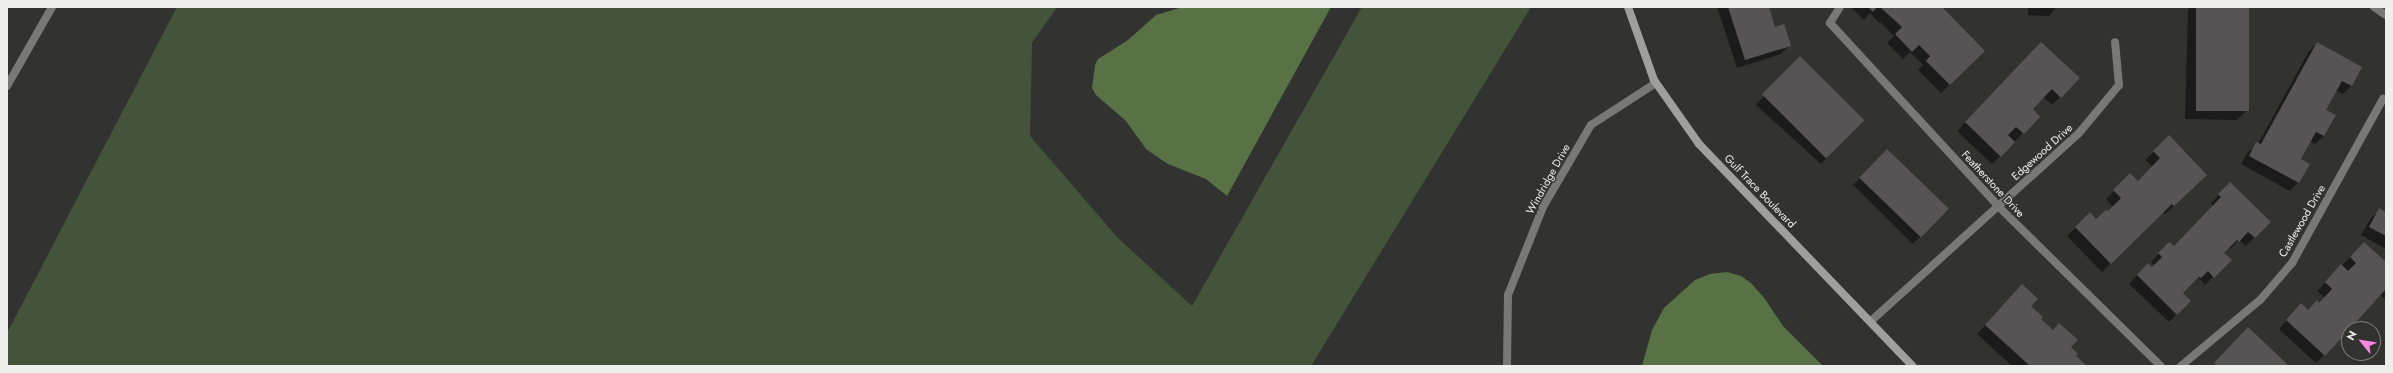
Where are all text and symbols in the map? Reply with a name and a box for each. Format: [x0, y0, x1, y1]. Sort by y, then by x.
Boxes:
street label: Edgewood Drive [2009, 121, 2075, 183]
street label: Windridge Drive [1523, 142, 1573, 216]
street label: Featherstone Drive [1959, 148, 2027, 220]
street label: Gulf Trace Boulevard [1722, 152, 1798, 230]
street label: Castlewood Drive [2276, 183, 2328, 259]
north arrow [2341, 321, 2381, 361]
text: N [2342, 328, 2361, 343]

